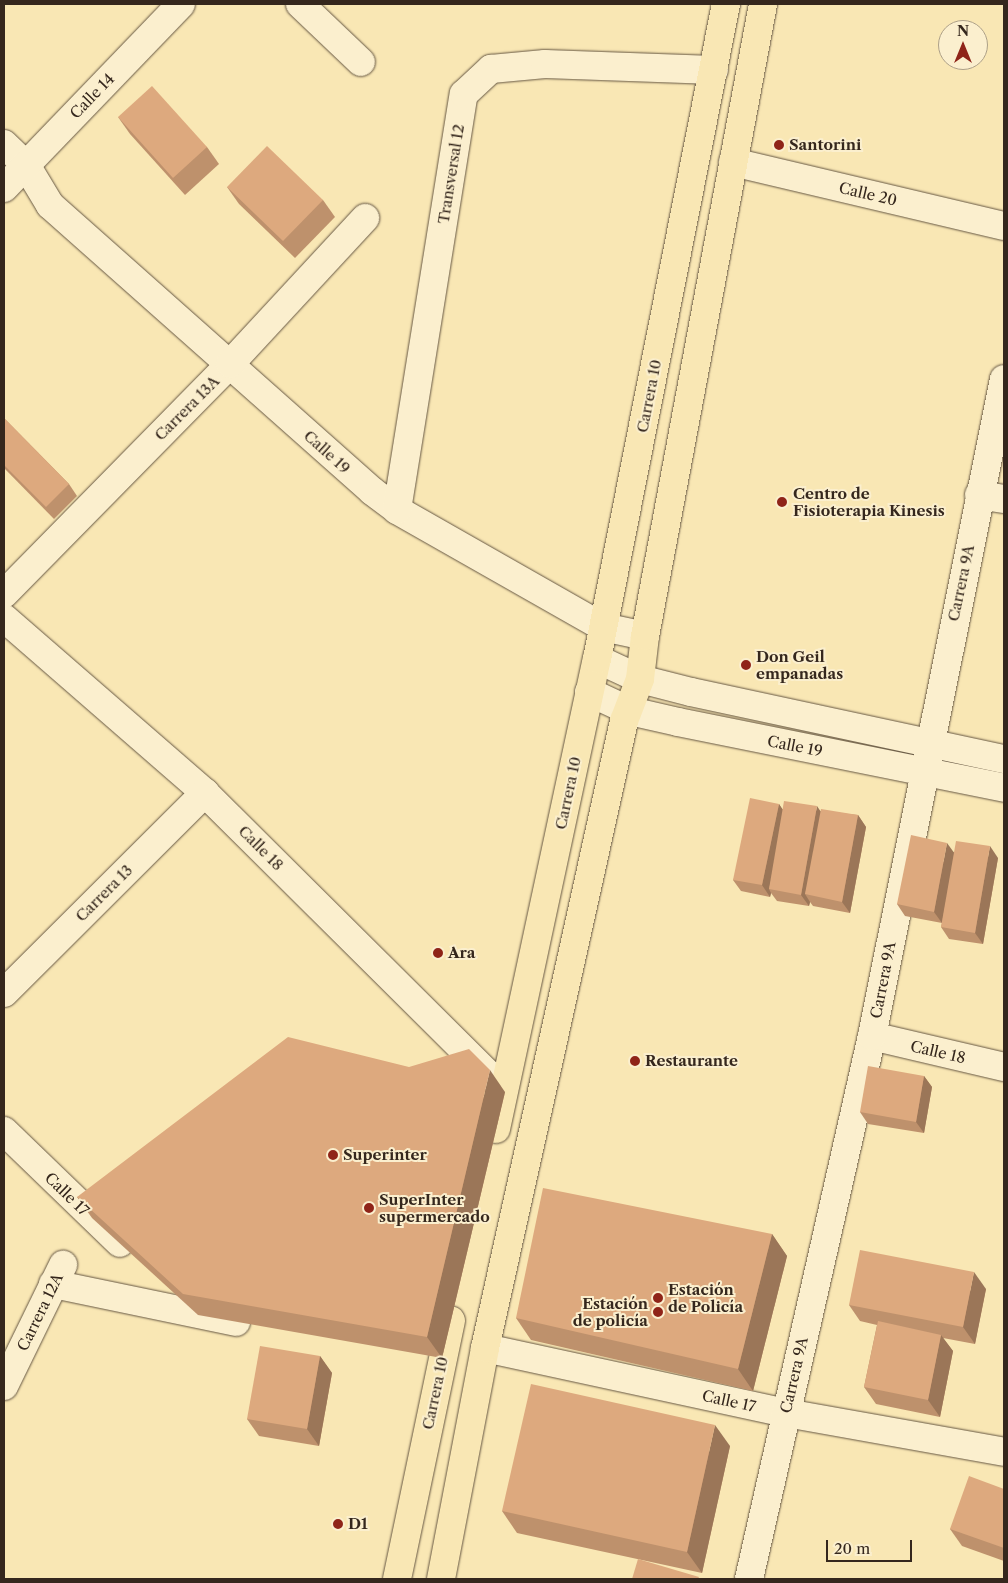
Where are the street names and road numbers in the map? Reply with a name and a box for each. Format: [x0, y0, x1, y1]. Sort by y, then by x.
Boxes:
street label: Calle 14 [66, 70, 118, 122]
street label: Transversal 12 [434, 123, 468, 225]
street label: Calle 20 [837, 179, 899, 209]
street label: Carrera 10 [633, 358, 665, 434]
street label: Carrera 13A [151, 372, 223, 444]
street label: Calle 19 [300, 427, 354, 477]
street label: Carrera 9A [944, 543, 978, 623]
street label: Calle 19 [766, 732, 824, 760]
street label: Carrera 10 [551, 755, 585, 831]
street label: Calle 18 [235, 822, 287, 874]
street label: Carrera 13 [72, 861, 136, 925]
street label: Carrera 9A [867, 940, 899, 1020]
street label: Calle 18 [909, 1037, 967, 1067]
street label: Calle 17 [41, 1169, 93, 1219]
street label: Carrera 12A [13, 1270, 67, 1354]
street label: Carrera 9A [776, 1335, 812, 1415]
street label: Carrera 10 [418, 1355, 452, 1431]
street label: Calle 17 [700, 1387, 758, 1415]

